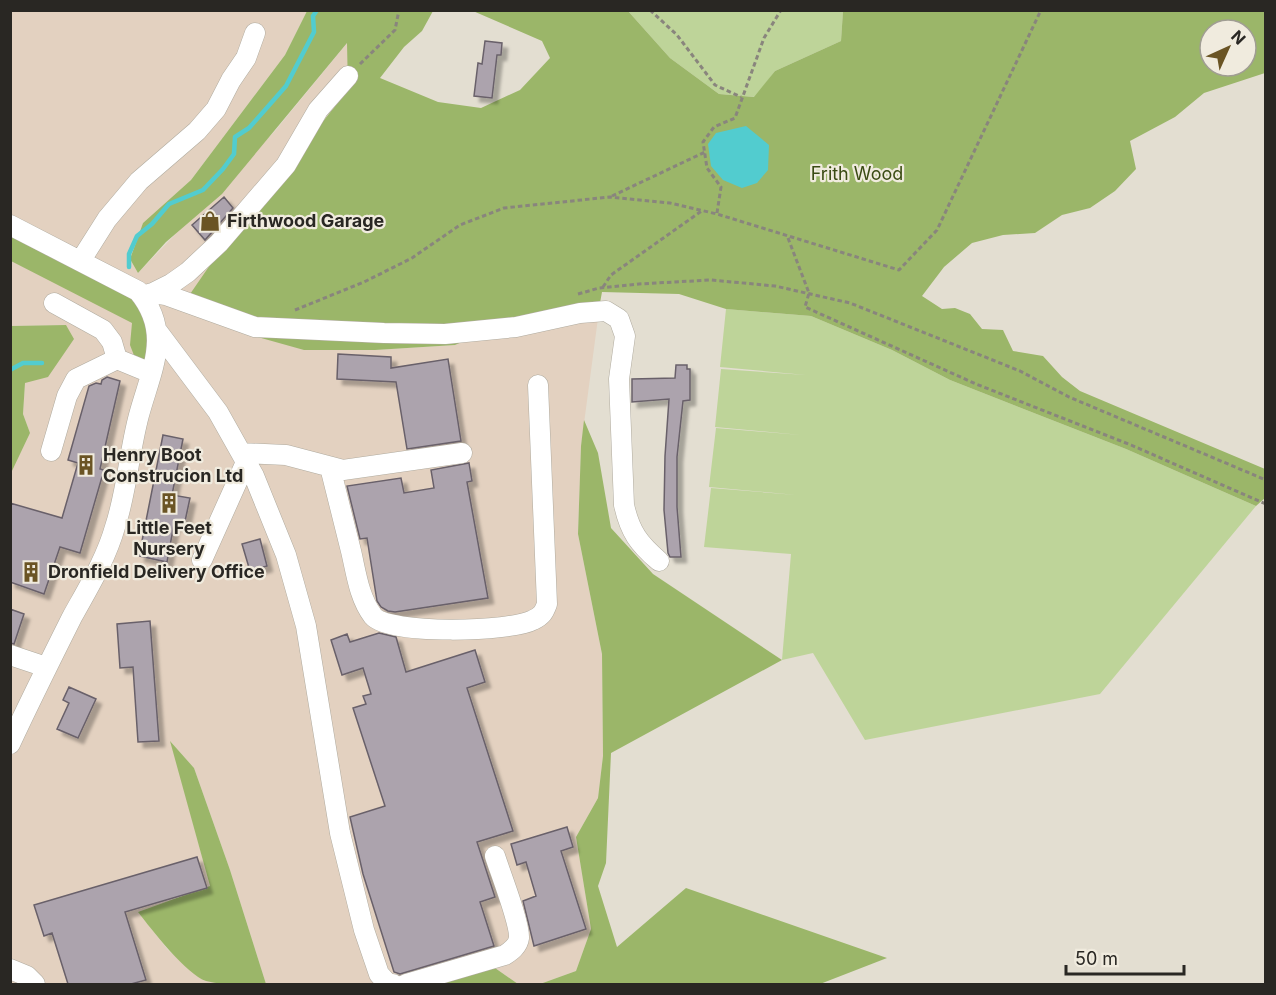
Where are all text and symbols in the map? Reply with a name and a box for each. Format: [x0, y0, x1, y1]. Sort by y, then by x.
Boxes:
north arrow [1198, 18, 1258, 78]
text: N [1227, 26, 1250, 49]
park label: Frith Wood [811, 163, 903, 184]
shop icon: Firthwood Garage [198, 209, 222, 233]
place label: Firthwood Garage [227, 210, 385, 231]
place label: Henry Boot Construcion Ltd [103, 444, 243, 486]
building icon: Henry Boot Construcion Ltd [74, 453, 98, 477]
building icon: Little Feet Nursery [157, 491, 181, 515]
place label: Little Feet Nursery [126, 517, 212, 559]
building icon: Dronfield Delivery Office [19, 560, 43, 584]
place label: Dronfield Delivery Office [48, 561, 265, 582]
scale bar [1066, 938, 1184, 976]
text: 50 m [1075, 948, 1118, 969]

